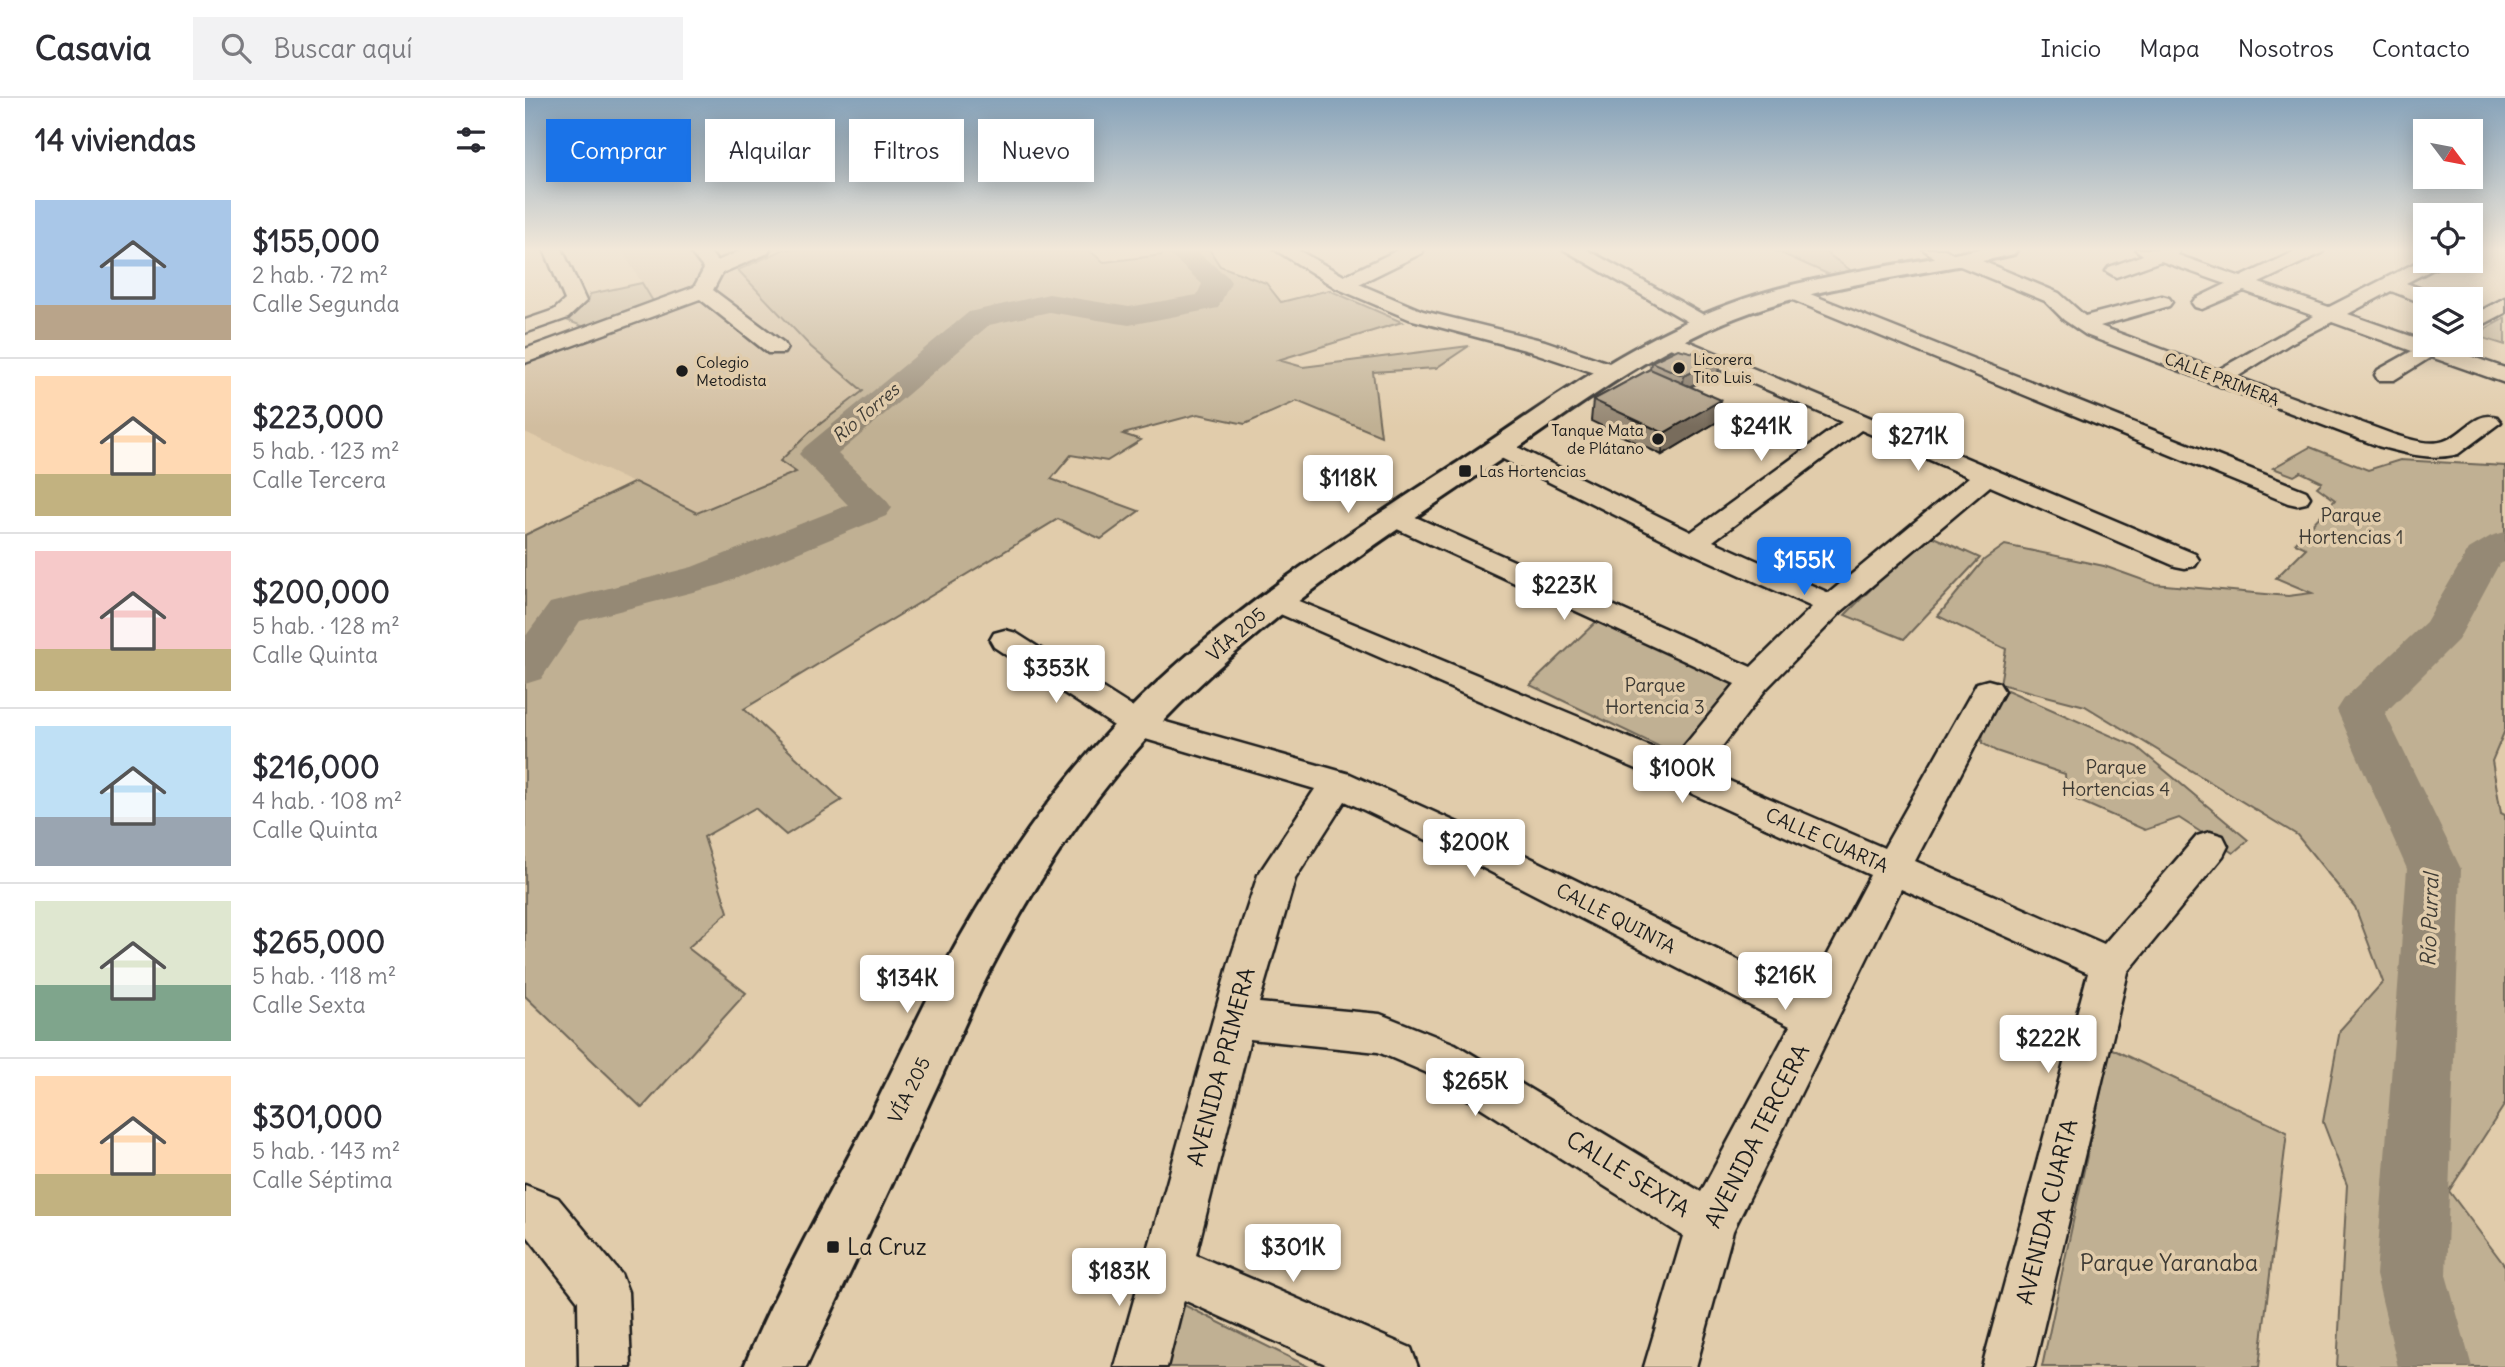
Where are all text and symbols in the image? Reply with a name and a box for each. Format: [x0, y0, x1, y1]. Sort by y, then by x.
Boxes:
search box [193, 17, 683, 80]
text: Casavia [35, 27, 151, 69]
icon: search [217, 29, 255, 67]
text: Buscar aquí [273, 32, 412, 65]
text: Inicio [2041, 33, 2101, 63]
text: Mapa [2139, 33, 2200, 63]
text: Nosotros [2238, 33, 2334, 63]
text: Contacto [2372, 33, 2470, 63]
chip: Comprar [546, 119, 691, 182]
chip: Alquilar [705, 119, 835, 182]
chip: Filtros [849, 119, 964, 182]
chip: Nuevo [978, 119, 1094, 182]
north arrow [2413, 119, 2483, 189]
map controls [2413, 119, 2483, 357]
text: 14 viviendas [35, 121, 196, 159]
icon: filters [452, 121, 490, 159]
button: locate [2413, 203, 2483, 273]
text: $155,000 [252, 222, 380, 260]
icon: home [91, 228, 175, 312]
text: 2 hab. · 72 m² [252, 260, 388, 289]
button: layers [2413, 287, 2483, 357]
text: Calle Segunda [252, 289, 400, 318]
street label: CALLE PRIMERA [2162, 348, 2282, 410]
place label: Licorera Tito Luis [1693, 349, 1752, 387]
place label: Colegio Metodista [696, 352, 767, 390]
marker: Licorera Tito Luis [1671, 360, 1687, 376]
marker: Colegio Metodista [674, 363, 690, 379]
water label: Río Torres [828, 377, 905, 447]
text: $223,000 [252, 398, 384, 436]
icon: home [91, 404, 175, 488]
pin: $241K [1712, 404, 1810, 463]
text: $241K [1730, 411, 1792, 440]
pin: $271K [1869, 414, 1967, 473]
place label: Tanque Mata de Plátano [1551, 420, 1644, 458]
text: $271K [1888, 421, 1948, 450]
marker: Tanque Mata de Plátano [1650, 431, 1666, 447]
text: 5 hab. · 123 m² [252, 436, 400, 465]
pin: $118K [1299, 456, 1397, 515]
place label: Las Hortencias [1479, 461, 1586, 481]
text: $118K [1319, 463, 1377, 492]
marker: Las Hortencias [1457, 463, 1473, 479]
text: Calle Tercera [252, 465, 386, 494]
park label: Parque Hortencias 1 [2299, 503, 2404, 549]
pin: $155K [1755, 538, 1853, 597]
text: $155K [1773, 545, 1835, 574]
pin: $223K [1515, 562, 1613, 622]
text: $223K [1531, 570, 1597, 599]
text: $200,000 [252, 573, 390, 611]
icon: home [91, 579, 175, 663]
street label: VÍA 205 [1201, 602, 1271, 666]
text: 5 hab. · 128 m² [252, 611, 400, 640]
text: Calle Quinta [252, 640, 378, 669]
pin: $353K [1007, 646, 1105, 705]
text: $353K [1023, 653, 1089, 682]
park label: Parque Hortencia 3 [1605, 673, 1705, 719]
pin: $100K [1633, 746, 1731, 805]
text: $216,000 [252, 748, 380, 786]
text: $100K [1649, 753, 1715, 782]
icon: home [91, 754, 175, 838]
park label: Parque Hortencias 4 [2062, 755, 2170, 801]
text: 4 hab. · 108 m² [252, 786, 402, 815]
street label: CALLE CUARTA [1762, 802, 1892, 878]
text: Calle Quinta [252, 815, 378, 844]
pin: $200K [1425, 820, 1523, 879]
text: $200K [1439, 827, 1509, 856]
water label: Río Purral [2414, 870, 2445, 967]
street label: CALLE QUINTA [1552, 878, 1680, 958]
text: $265,000 [252, 923, 385, 961]
icon: home [91, 929, 175, 1013]
pin: $216K [1736, 953, 1834, 1012]
pin: $134K [858, 956, 956, 1015]
text: $216K [1754, 960, 1816, 989]
text: 5 hab. · 118 m² [252, 961, 396, 990]
text: $134K [876, 963, 938, 992]
street label: AVENIDA PRIMERA [1180, 964, 1261, 1169]
text: Calle Sexta [252, 990, 366, 1019]
pin: $222K [1999, 1016, 2097, 1075]
text: $222K [2016, 1023, 2080, 1052]
street label: AVENIDA TERCERA [1698, 1039, 1815, 1233]
street label: VÍA 205 [883, 1053, 935, 1127]
pin: $265K [1426, 1058, 1524, 1118]
text: $265K [1442, 1066, 1508, 1095]
text: $301,000 [252, 1098, 383, 1136]
icon: home [91, 1104, 175, 1188]
street label: AVENIDA CUARTA [2009, 1116, 2084, 1308]
street label: CALLE SEXTA [1561, 1124, 1696, 1223]
text: 5 hab. · 143 m² [252, 1136, 400, 1165]
text: Calle Séptima [252, 1165, 393, 1194]
pin: $301K [1244, 1224, 1342, 1284]
place label: La Cruz [847, 1232, 927, 1261]
text: $301K [1261, 1232, 1325, 1261]
marker: La Cruz [825, 1239, 841, 1255]
pin: $183K [1070, 1248, 1168, 1308]
park label: Parque Yaranaba [2080, 1248, 2258, 1277]
text: $183K [1088, 1256, 1150, 1285]

